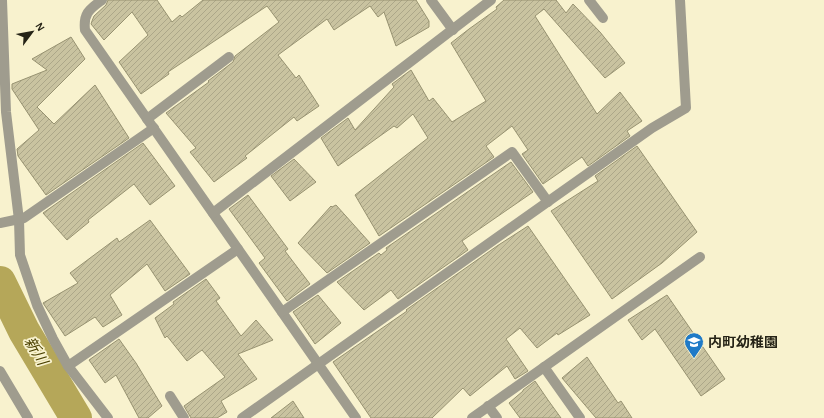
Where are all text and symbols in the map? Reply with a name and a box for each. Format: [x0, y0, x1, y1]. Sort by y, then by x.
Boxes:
north arrow [12, 12, 52, 52]
text: N [33, 21, 47, 33]
school or university icon: 内町幼稚園 [683, 331, 705, 359]
water label: 新川 [21, 334, 52, 370]
place label: 内町幼稚園 [708, 334, 778, 350]

